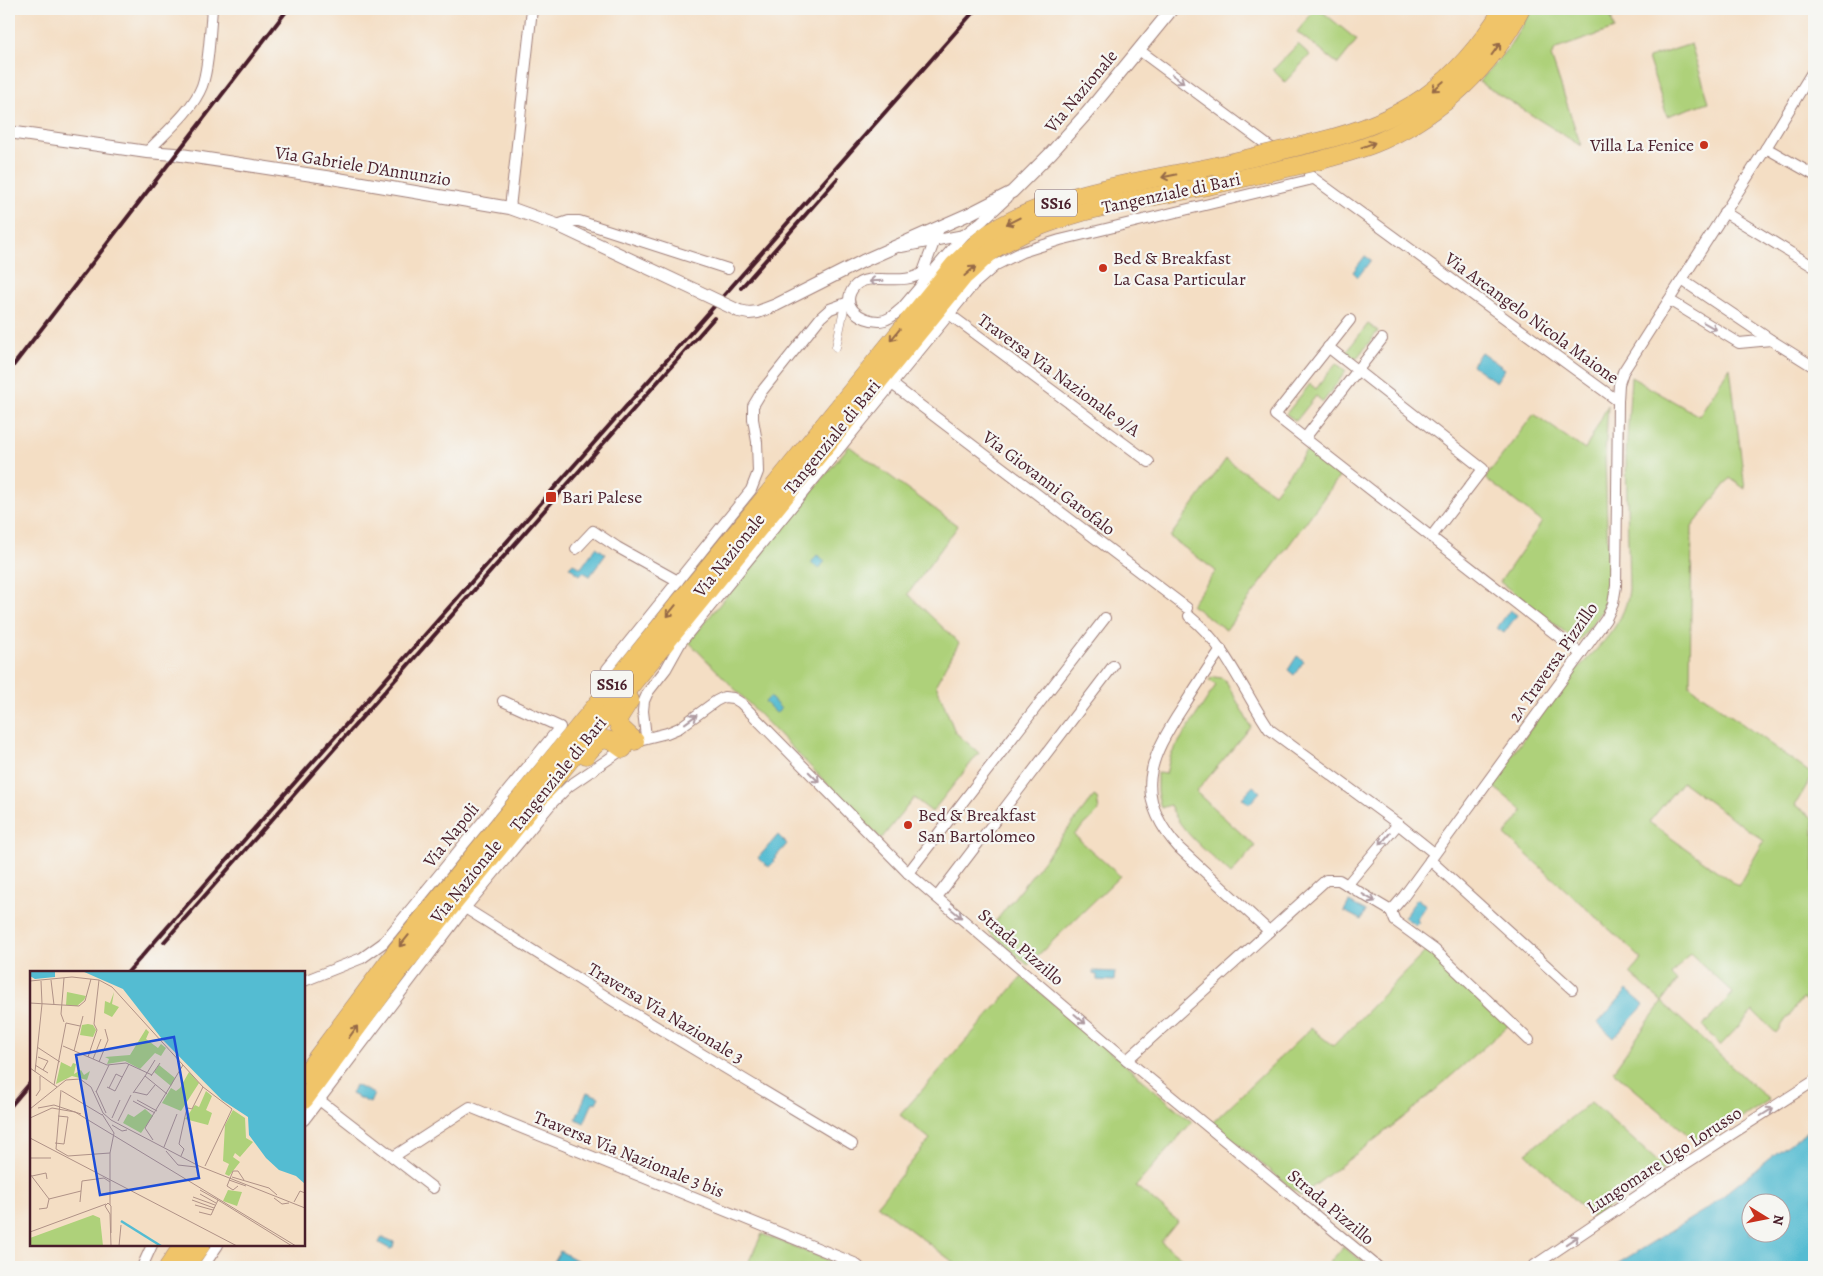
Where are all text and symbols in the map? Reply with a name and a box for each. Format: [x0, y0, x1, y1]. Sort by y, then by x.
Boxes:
one-way arrow [1491, 42, 1501, 56]
street label: Via Nazionale [1039, 44, 1123, 138]
one-way arrow [1171, 74, 1185, 84]
one-way arrow [1432, 80, 1445, 92]
place label: Villa La Fenice [1589, 133, 1694, 157]
marker: Villa La Fenice [1698, 139, 1710, 151]
street label: Via Gabriele D'Annunzio [272, 140, 453, 192]
one-way arrow [1360, 140, 1375, 149]
street label: Tangenziale di Bari [1099, 167, 1243, 219]
one-way arrow [1161, 172, 1177, 181]
road number: SS16 [1035, 190, 1077, 217]
one-way arrow [1006, 217, 1021, 226]
place label: Bed & Breakfast La Casa Particular [1113, 246, 1246, 291]
street label: Via Arcangelo Nicola Maione [1439, 246, 1624, 389]
marker: Bed & Breakfast La Casa Particular [1097, 262, 1109, 274]
one-way arrow [964, 265, 977, 277]
one-way arrow [869, 276, 885, 285]
street label: Traversa Via Nazionale 9/A [973, 308, 1145, 442]
one-way arrow [1703, 322, 1717, 332]
one-way arrow [890, 328, 901, 341]
street label: Tangenziale di Bari [778, 375, 886, 499]
street label: Via Giovanni Garofalo [977, 425, 1120, 541]
place label: Bari Palese [562, 485, 642, 509]
marker: Bari Palese [544, 490, 558, 504]
street label: Via Nazionale [687, 508, 770, 603]
street label: 2^ Traversa Pizzillo [1503, 597, 1603, 727]
one-way arrow [666, 604, 677, 617]
road number: SS16 [591, 671, 633, 698]
street label: Tangenziale di Bari [504, 712, 612, 836]
one-way arrow [684, 714, 697, 725]
one-way arrow [808, 770, 820, 783]
street label: Via Napoli [417, 798, 484, 873]
place label: Bed & Breakfast San Bartolomeo [918, 803, 1036, 848]
marker: Bed & Breakfast San Bartolomeo [902, 819, 914, 831]
one-way arrow [1380, 832, 1391, 845]
street label: Via Nazionale [424, 834, 507, 929]
one-way arrow [1361, 894, 1375, 904]
street label: Strada Pizzillo [973, 903, 1069, 991]
one-way arrow [950, 908, 963, 919]
one-way arrow [398, 934, 409, 947]
street label: Traversa Via Nazionale 3 [583, 957, 749, 1069]
inset map [30, 971, 305, 1246]
one-way arrow [1073, 1013, 1086, 1025]
one-way arrow [348, 1026, 359, 1039]
street label: Lungomare Ugo Lorusso [1582, 1101, 1746, 1219]
street label: Traversa Via Nazionale 3 bis [530, 1105, 728, 1203]
one-way arrow [1759, 1107, 1773, 1117]
street label: Strada Pizzillo [1283, 1164, 1379, 1250]
north arrow [1740, 1194, 1790, 1244]
text: N [1768, 1213, 1789, 1227]
one-way arrow [1565, 1235, 1579, 1245]

